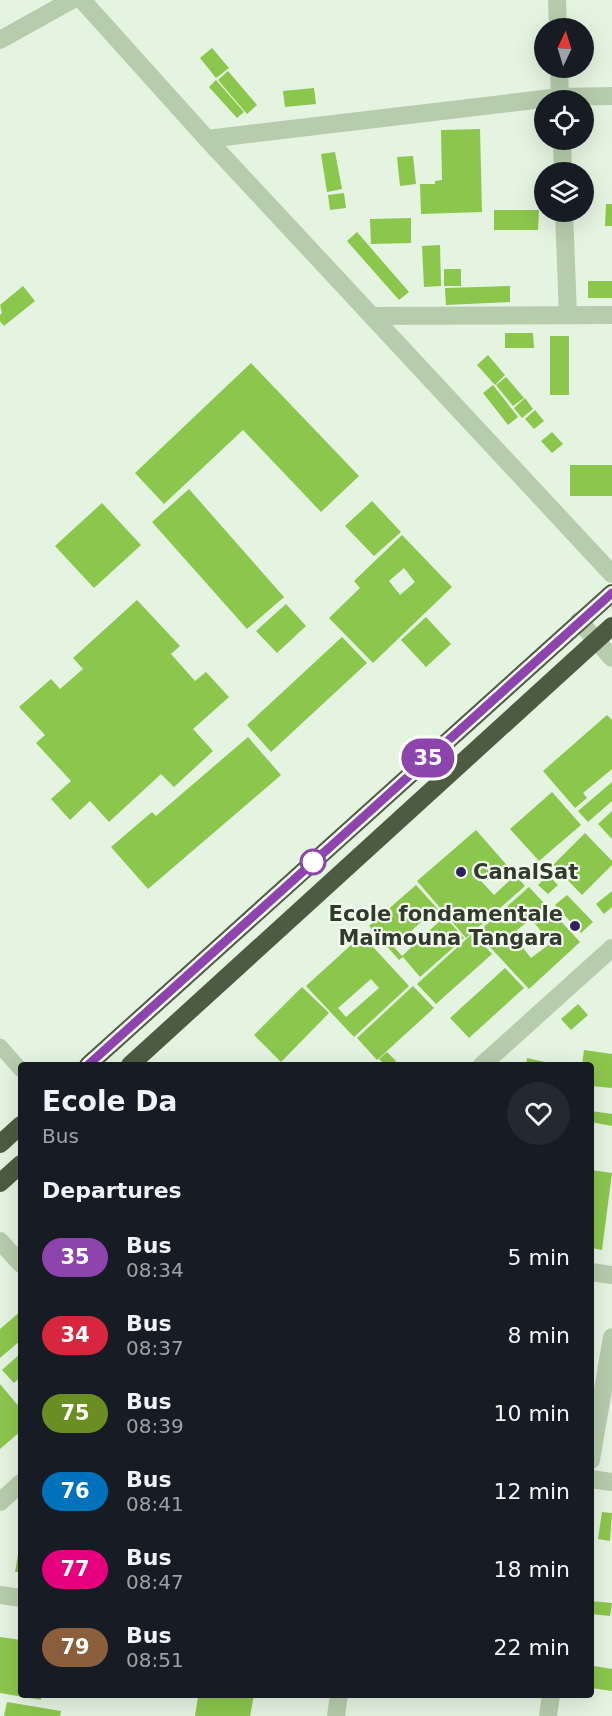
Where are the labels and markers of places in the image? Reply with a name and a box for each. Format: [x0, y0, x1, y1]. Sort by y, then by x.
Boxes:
unlabelled marker [300, 849, 326, 875]
place label: CanalSat [473, 860, 578, 884]
marker: CanalSat [454, 865, 468, 879]
place label: Ecole fondamentale Maïmouna Tangara [329, 902, 563, 950]
marker: Ecole fondamentale Maïmouna Tangara [568, 919, 582, 933]

